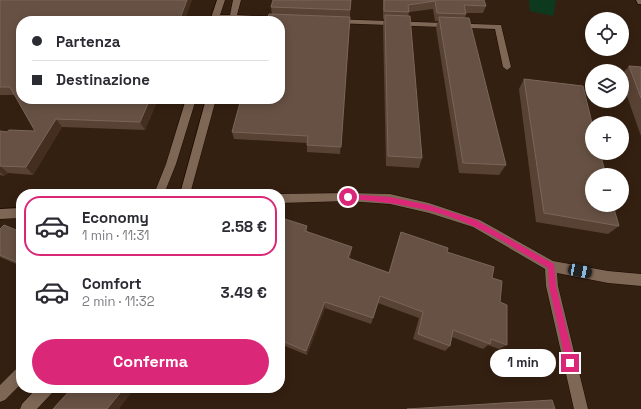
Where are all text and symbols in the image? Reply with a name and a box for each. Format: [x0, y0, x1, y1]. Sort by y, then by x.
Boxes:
map controls [585, 12, 629, 212]
button: locate [585, 12, 629, 56]
text: Partenza [56, 32, 120, 51]
button: layers [585, 64, 629, 108]
text: Destinazione [56, 70, 150, 89]
button: + [585, 116, 629, 160]
button: − [585, 168, 629, 212]
route start [339, 188, 357, 206]
icon: car [34, 208, 70, 244]
text: Economy [82, 208, 149, 227]
text: 2.58 € [222, 217, 267, 236]
text: 1 min · 11:31 [82, 227, 149, 244]
car [567, 263, 593, 279]
icon: car [34, 274, 70, 310]
text: Comfort [82, 274, 142, 293]
text: 3.49 € [221, 283, 267, 302]
text: 2 min · 11:32 [82, 293, 154, 310]
button: Conferma [32, 339, 269, 385]
callout: 1 min [490, 349, 556, 377]
text: 1 min [507, 354, 539, 371]
route end [561, 354, 579, 372]

